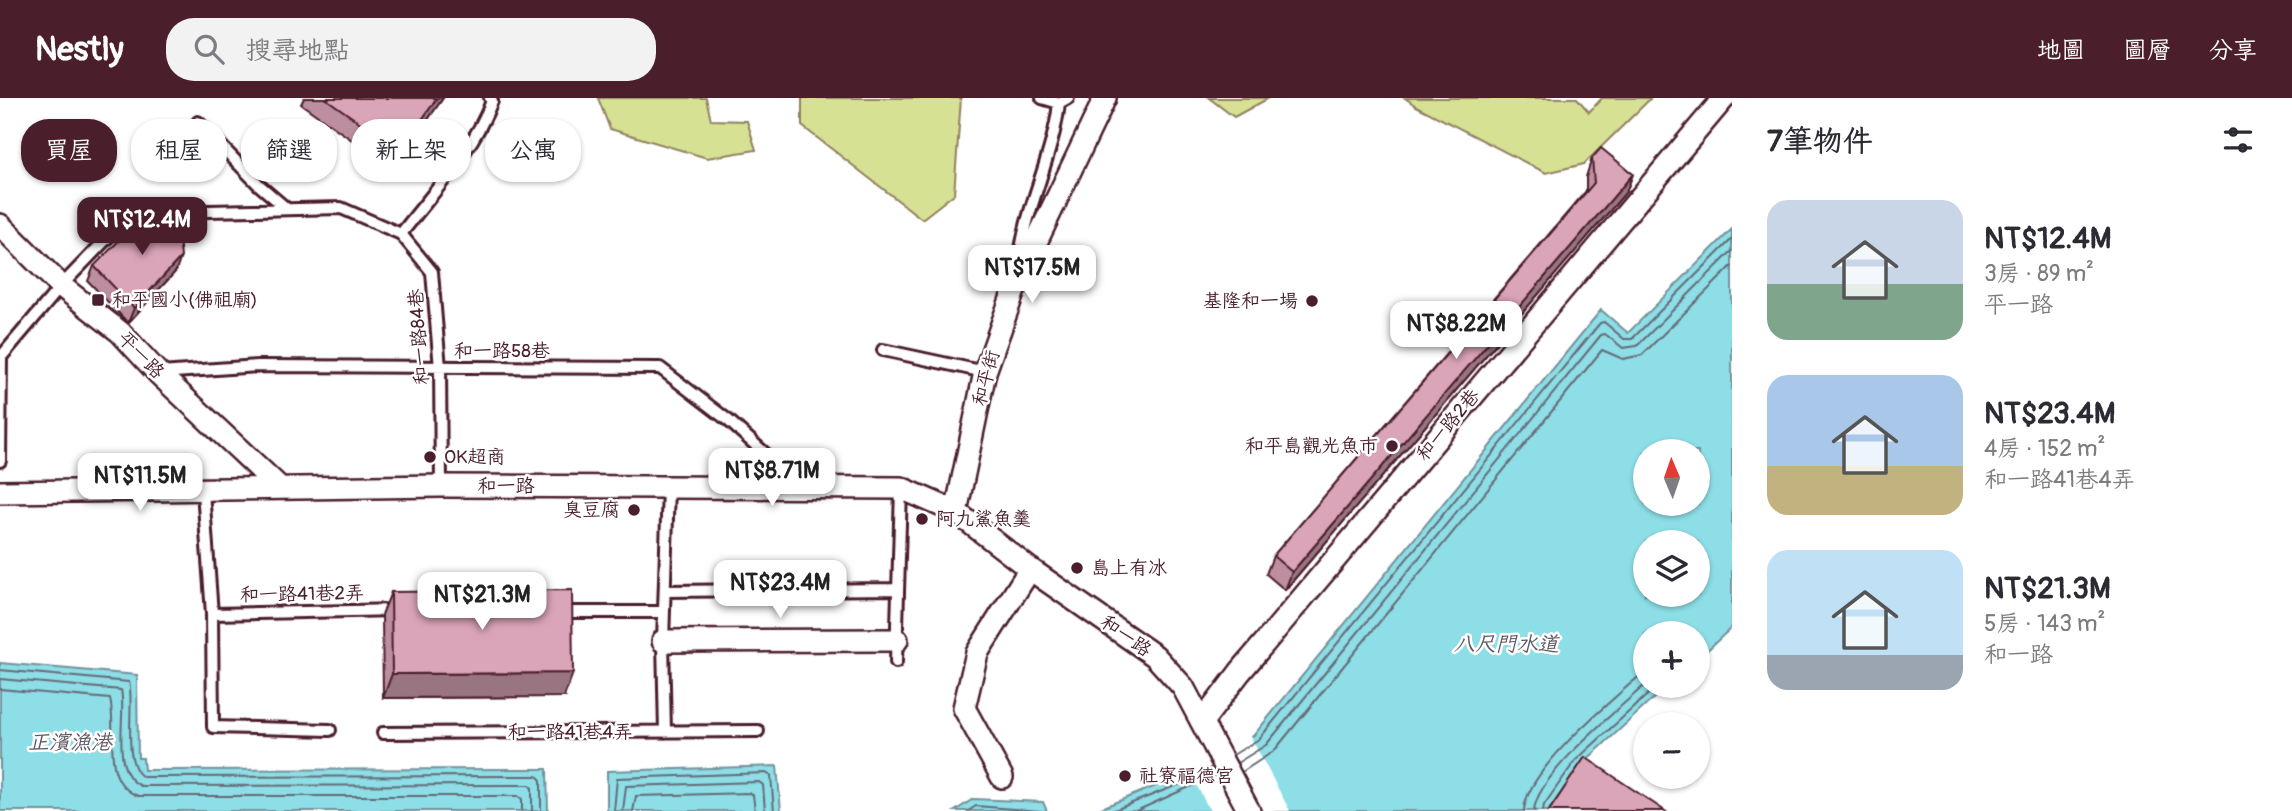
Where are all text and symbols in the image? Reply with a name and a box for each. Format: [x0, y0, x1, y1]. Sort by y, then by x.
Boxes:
search box [166, 18, 656, 81]
text: Nestly [35, 29, 124, 70]
icon: search [190, 30, 228, 68]
text: 搜尋地點 [246, 35, 350, 67]
text: 地圖 [2037, 36, 2085, 65]
text: 圖層 [2123, 36, 2171, 65]
text: 分享 [2209, 36, 2257, 65]
chip: 買屋 [21, 119, 117, 182]
chip: 租屋 [131, 119, 227, 182]
chip: 篩選 [241, 119, 337, 182]
chip: 新上架 [351, 119, 471, 182]
chip: 公寓 [485, 119, 581, 182]
icon: filters [2219, 121, 2257, 159]
text: 7筆物件 [1767, 123, 1873, 160]
pin: NT$12.4M [70, 198, 214, 257]
text: NT$12.4M [93, 205, 191, 234]
text: NT$12.4M [1984, 220, 2111, 257]
icon: home [1823, 228, 1907, 312]
pin: NT$17.5M [960, 246, 1104, 305]
text: NT$17.5M [984, 253, 1080, 282]
text: 3房 · 89 m² [1984, 259, 2094, 288]
place label: 和平國小(佛祖廟) [112, 288, 258, 312]
street label: 和一路84巷 [404, 288, 434, 386]
place label: 基隆和一場 [1203, 289, 1298, 313]
text: 平一路 [1984, 290, 2053, 319]
marker: 和平國小(佛祖廟) [90, 292, 106, 308]
marker: 基隆和一場 [1304, 293, 1320, 309]
pin: NT$8.22M [1384, 302, 1528, 361]
text: NT$8.22M [1406, 309, 1506, 338]
street label: 平一路 [113, 326, 169, 384]
street label: 和一路58巷 [454, 339, 550, 363]
street label: 和平街 [967, 347, 1005, 409]
street label: 和一路2巷 [1411, 384, 1485, 466]
text: NT$23.4M [1984, 395, 2115, 432]
icon: home [1823, 403, 1907, 487]
place label: 和平島觀光魚市 [1245, 434, 1378, 458]
text: 4房 · 152 m² [1984, 434, 2105, 463]
marker: 和平島觀光魚市 [1384, 438, 1400, 454]
north arrow [1633, 439, 1710, 516]
map controls [1633, 439, 1710, 789]
place label: OK超商 [444, 445, 506, 469]
pin: NT$8.71M [700, 448, 844, 508]
marker: OK超商 [422, 449, 438, 465]
pin: NT$11.5M [68, 454, 212, 513]
text: NT$8.71M [724, 456, 820, 485]
text: NT$11.5M [94, 461, 186, 490]
text: 和一路41巷4弄 [1984, 465, 2135, 494]
street label: 和一路 [477, 474, 535, 498]
place label: 臭豆腐 [563, 498, 620, 522]
marker: 臭豆腐 [626, 502, 642, 518]
place label: 阿九鯊魚羹 [936, 507, 1031, 531]
marker: 阿九鯊魚羹 [914, 511, 930, 527]
button: layers [1633, 530, 1710, 607]
place label: 島上有冰 [1091, 556, 1167, 580]
pin: NT$23.4M [708, 560, 852, 620]
marker: 島上有冰 [1069, 560, 1085, 576]
text: NT$23.4M [730, 568, 830, 597]
text: NT$21.3M [1984, 570, 2111, 607]
pin: NT$21.3M [410, 573, 554, 632]
icon: home [1823, 578, 1907, 662]
text: NT$21.3M [433, 580, 531, 609]
street label: 和一路41巷2弄 [240, 581, 364, 607]
text: 5房 · 143 m² [1984, 609, 2105, 638]
street label: 和一路 [1096, 610, 1156, 662]
button: + [1633, 621, 1710, 698]
water label: 八尺門水道 [1454, 631, 1560, 658]
text: 和一路 [1984, 640, 2053, 669]
button: − [1633, 712, 1710, 789]
street label: 和一路41巷4弄 [508, 720, 632, 744]
water label: 正濱漁港 [28, 729, 114, 756]
place label: 社寮福德宮 [1139, 764, 1234, 788]
marker: 社寮福德宮 [1117, 768, 1133, 784]

